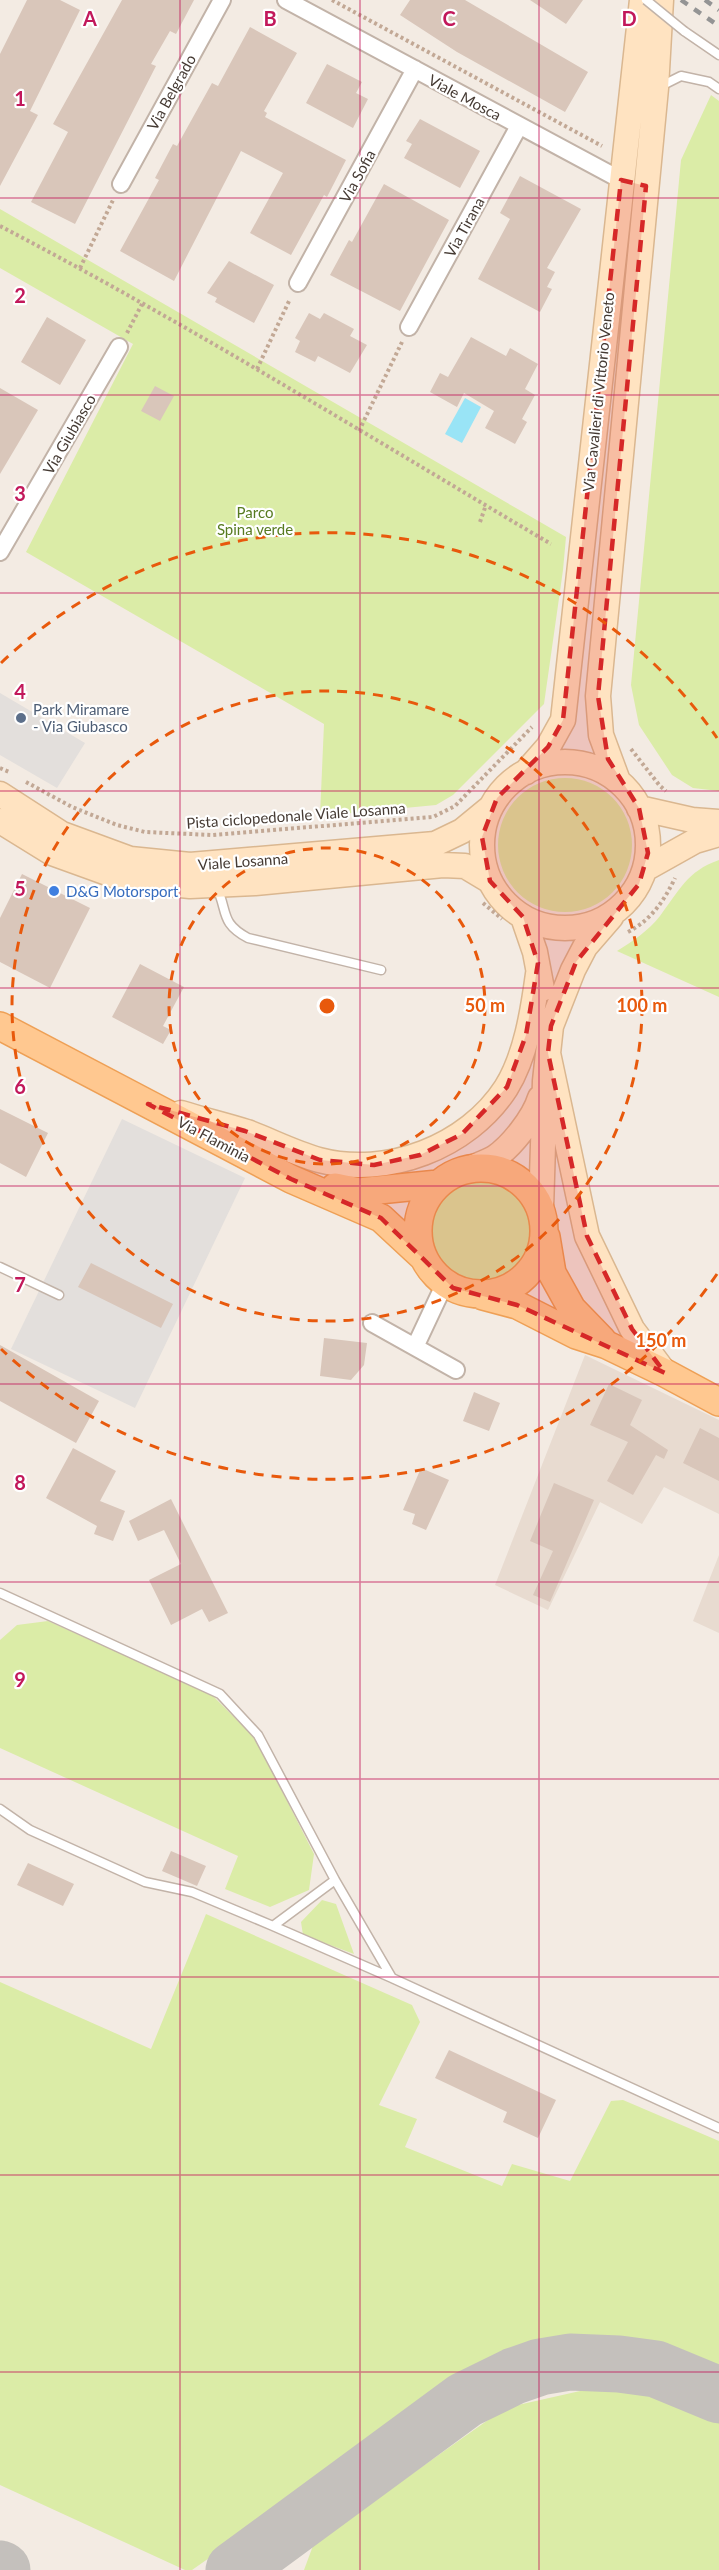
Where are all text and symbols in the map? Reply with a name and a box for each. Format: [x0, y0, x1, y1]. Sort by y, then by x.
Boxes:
text: A [82, 6, 97, 30]
text: B [263, 6, 277, 30]
text: C [442, 6, 456, 30]
text: D [621, 6, 637, 30]
street label: Via Belgrado [143, 51, 199, 133]
street label: Viale Mosca [426, 70, 504, 124]
text: 1 [14, 86, 26, 110]
street label: Via Sofia [335, 146, 379, 206]
street label: Via Tirana [440, 194, 488, 260]
text: 2 [14, 283, 26, 307]
street label: Via Cavalieri di Vittorio Veneto [579, 291, 617, 493]
street label: Via Giubiasco [39, 391, 99, 477]
text: 3 [14, 481, 26, 505]
park label: Parco Spina verde [217, 503, 293, 538]
text: 4 [14, 679, 26, 703]
place label: Park Miramare - Via Giubasco [33, 700, 129, 735]
marker: Park Miramare - Via Giubasco [14, 711, 28, 725]
street label: Pista ciclopedonale Viale Losanna [186, 798, 406, 832]
street label: Viale Losanna [197, 849, 289, 873]
text: 5 [14, 876, 26, 900]
place label: D&G Motorsport [66, 882, 179, 900]
marker: D&G Motorsport [47, 884, 61, 898]
text: 50 m [465, 994, 505, 1016]
text: 100 m [617, 994, 667, 1016]
centre of rings [317, 996, 337, 1016]
text: 6 [14, 1074, 26, 1098]
street label: Via Flaminia [175, 1112, 253, 1166]
text: 7 [14, 1272, 26, 1296]
text: 150 m [636, 1329, 686, 1351]
text: 8 [14, 1470, 26, 1494]
text: 9 [14, 1667, 26, 1691]

